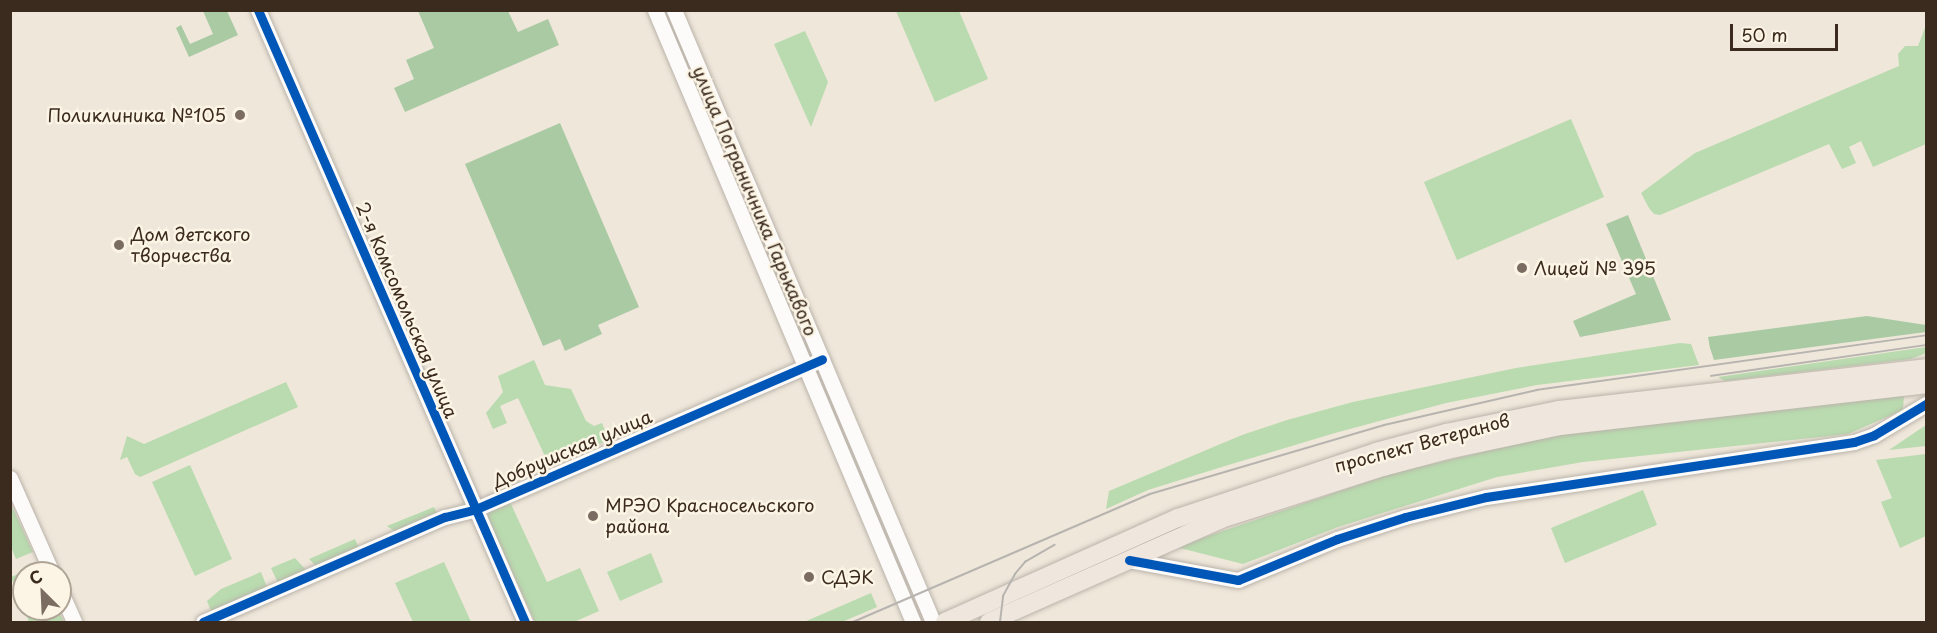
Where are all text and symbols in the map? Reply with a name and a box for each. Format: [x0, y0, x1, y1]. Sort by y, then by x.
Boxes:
scale bar [1733, 12, 1841, 50]
text: 50 m [1741, 21, 1788, 48]
street label: улица Пограничника Гарькавого [688, 62, 822, 340]
place label: Поликлиника №105 [47, 104, 226, 126]
marker: Поликлиника №105 [231, 106, 249, 124]
street label: 2-я Комсомольская улица [351, 198, 463, 422]
place label: Дом детского творчества [131, 224, 251, 266]
marker: Дом детского творчества [112, 238, 126, 252]
place label: Лицей № 395 [1534, 257, 1656, 279]
marker: Лицей № 395 [1515, 261, 1529, 275]
street label: Добрушская улица [489, 405, 655, 493]
street label: проспект Ветеранов [1332, 409, 1512, 477]
place label: МРЭО Красносельского района [605, 495, 814, 538]
marker: МРЭО Красносельского района [586, 509, 600, 523]
north arrow [12, 561, 72, 621]
text: С [25, 563, 46, 590]
place label: СДЭК [821, 566, 874, 588]
marker: СДЭК [802, 570, 816, 584]

